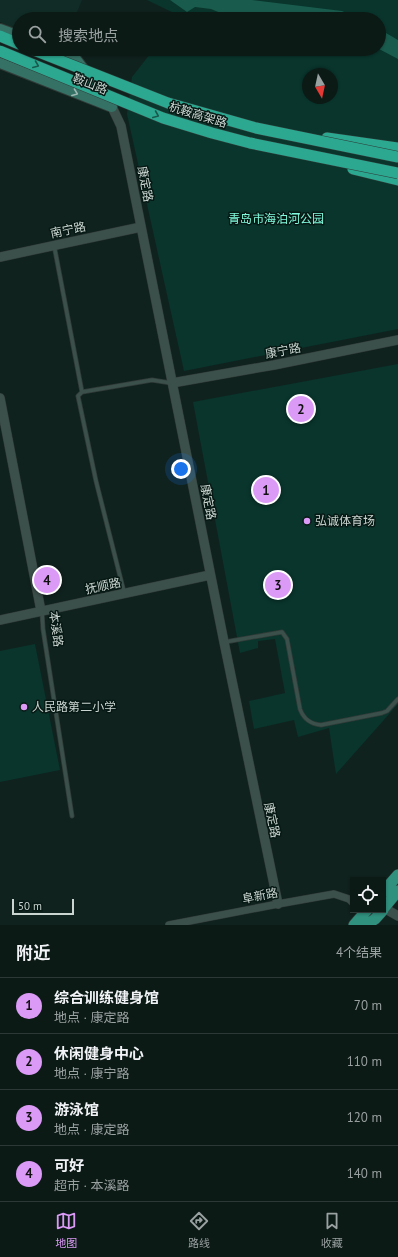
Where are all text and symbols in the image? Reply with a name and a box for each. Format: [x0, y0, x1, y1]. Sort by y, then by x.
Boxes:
search box [12, 12, 386, 56]
icon: search [26, 23, 48, 45]
text: 搜索地点 [58, 26, 118, 45]
one-way arrow [33, 61, 40, 69]
north arrow [302, 68, 338, 104]
street label: 鞍山路 [71, 70, 110, 97]
one-way arrow [72, 88, 79, 96]
street label: 杭鞍高架路 [167, 99, 229, 130]
one-way arrow [152, 110, 160, 118]
street label: 康定路 [135, 165, 156, 203]
park label: 青岛市海泊河公园 [228, 211, 324, 226]
street label: 南宁路 [49, 218, 87, 241]
street label: 康宁路 [264, 340, 302, 361]
pin: 2 [288, 394, 314, 424]
your location [171, 459, 191, 479]
pin: 1 [253, 475, 279, 505]
street label: 康定路 [198, 483, 219, 521]
place label: 弘诚体育场 [315, 513, 375, 528]
marker: 弘诚体育场 [302, 516, 312, 526]
pin: 4 [34, 565, 60, 595]
pin: 3 [265, 570, 291, 600]
street label: 抚顺路 [84, 574, 122, 597]
street label: 本溪路 [47, 610, 66, 648]
place label: 人民路第二小学 [32, 699, 116, 714]
marker: 人民路第二小学 [19, 702, 29, 712]
street label: 康定路 [261, 801, 284, 839]
map controls [350, 877, 386, 913]
button: locate [350, 877, 386, 913]
street label: 阜新路 [241, 885, 279, 906]
scale bar [12, 897, 74, 916]
text: 50 m [18, 899, 42, 913]
text: 附近 [16, 942, 50, 964]
text: 4个结果 [336, 944, 382, 961]
text: 综合训练健身馆 [54, 988, 159, 1007]
text: 1 [25, 997, 33, 1014]
text: 70 m [354, 997, 382, 1014]
text: 地点 · 康定路 [54, 1009, 129, 1026]
text: 休闲健身中心 [54, 1044, 144, 1063]
text: 2 [25, 1053, 33, 1070]
text: 110 m [347, 1053, 382, 1070]
text: 地点 · 康宁路 [54, 1065, 129, 1082]
text: 游泳馆 [54, 1100, 99, 1119]
text: 3 [25, 1109, 33, 1126]
text: 120 m [347, 1109, 382, 1126]
text: 地点 · 康定路 [54, 1121, 129, 1138]
text: 可好 [54, 1156, 84, 1175]
text: 4 [25, 1165, 33, 1182]
text: 140 m [347, 1165, 382, 1182]
text: 超市 · 本溪路 [54, 1177, 129, 1194]
tab: 地图 [55, 1210, 77, 1250]
tab: 路线 [188, 1210, 210, 1250]
tab: 收藏 [321, 1210, 343, 1250]

